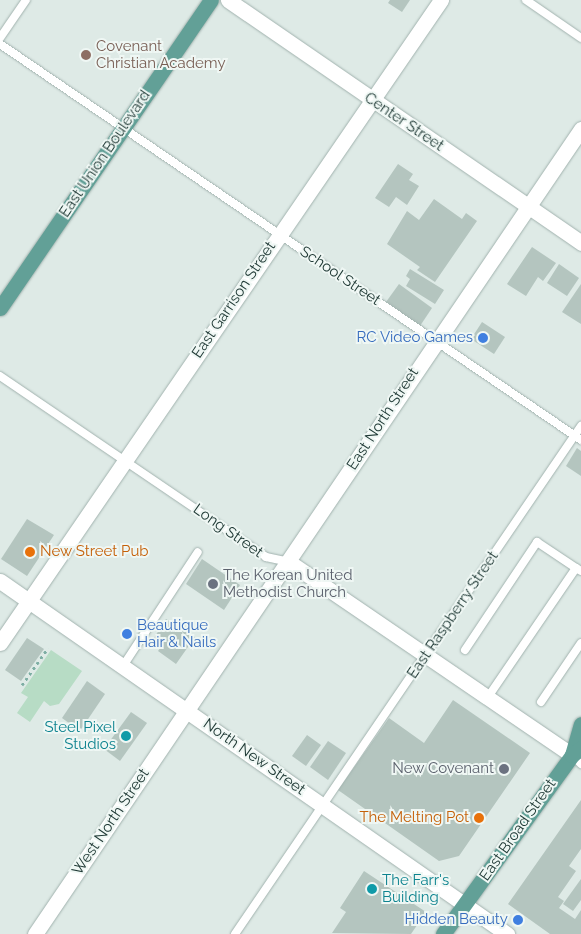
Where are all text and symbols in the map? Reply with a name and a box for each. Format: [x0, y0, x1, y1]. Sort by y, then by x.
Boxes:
place label: Covenant Christian Academy [96, 37, 226, 72]
marker: Covenant Christian Academy [80, 49, 92, 61]
street label: East Union Boulevard [56, 87, 154, 221]
street label: Center Street [361, 89, 447, 155]
street label: East Garrison Street [188, 238, 280, 362]
street label: School Street [296, 242, 384, 310]
place label: RC Video Games [356, 329, 473, 347]
marker: RC Video Games [477, 332, 489, 344]
street label: East North Street [343, 365, 423, 473]
street label: Long Street [190, 500, 266, 562]
place label: New Street Pub [40, 543, 149, 561]
marker: New Street Pub [24, 546, 36, 558]
street label: East Raspberry Street [404, 548, 502, 682]
place label: The Korean United Methodist Church [223, 566, 352, 601]
marker: The Korean United Methodist Church [207, 578, 219, 590]
place label: Beautique Hair & Nails [137, 616, 217, 651]
marker: Beautique Hair & Nails [121, 628, 133, 640]
street label: North New Street [199, 715, 309, 799]
place label: Steel Pixel Studios [44, 718, 116, 753]
marker: Steel Pixel Studios [120, 730, 132, 742]
place label: New Covenant [392, 760, 494, 778]
marker: New Covenant [498, 763, 510, 775]
street label: West North Street [69, 765, 153, 879]
street label: East Broad Street [476, 776, 560, 884]
place label: The Melting Pot [359, 809, 469, 827]
marker: The Melting Pot [473, 812, 485, 824]
place label: The Farr's Building [382, 871, 449, 906]
marker: The Farr's Building [366, 883, 378, 895]
place label: Hidden Beauty [405, 911, 508, 929]
marker: Hidden Beauty [512, 914, 524, 926]

